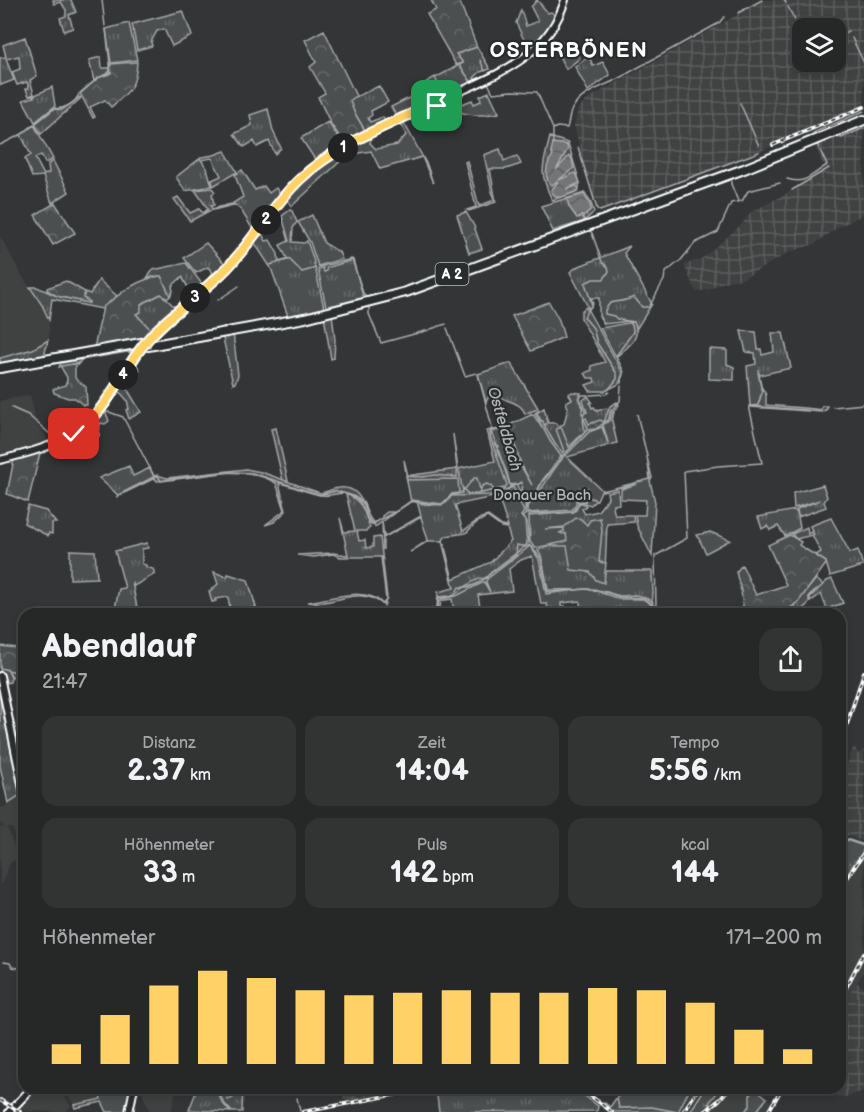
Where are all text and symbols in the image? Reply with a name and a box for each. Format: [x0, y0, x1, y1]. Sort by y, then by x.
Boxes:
map controls [792, 18, 846, 72]
button: layers [792, 18, 846, 72]
district label: OSTERBÖNEN [490, 38, 648, 63]
pin [411, 80, 462, 131]
icon: arrive [420, 89, 453, 122]
pin: 1 [328, 133, 358, 163]
text: 1 [340, 138, 346, 157]
pin: 2 [251, 205, 281, 235]
text: 2 [261, 210, 271, 229]
road number: A 2 [436, 263, 468, 285]
pin: 3 [180, 283, 210, 313]
text: 3 [190, 288, 200, 307]
pin: 4 [108, 360, 138, 390]
text: 4 [118, 365, 128, 384]
water label: Ostfeldbach [483, 385, 525, 474]
pin [48, 408, 99, 459]
icon: check [57, 417, 90, 450]
park label: Donauer Bach [493, 486, 591, 505]
text: Abendlauf [42, 627, 196, 667]
button: share [759, 628, 822, 691]
text: 21:47 [42, 670, 87, 694]
text: Distanz [142, 734, 196, 753]
text: Zeit [418, 734, 446, 753]
text: Tempo [670, 734, 720, 753]
text: 2.37 [127, 753, 186, 789]
text: 14:04 [395, 753, 469, 789]
text: 5:56 [649, 753, 709, 789]
text: km [186, 766, 211, 785]
text: /km [709, 766, 741, 785]
text: Höhenmeter [124, 836, 214, 855]
text: Puls [417, 836, 447, 855]
text: kcal [681, 836, 709, 855]
text: 33 [143, 855, 178, 891]
text: 142 [390, 855, 438, 891]
text: 144 [671, 855, 719, 891]
text: m [178, 868, 195, 887]
text: bpm [438, 868, 474, 887]
text: Höhenmeter [42, 926, 155, 950]
text: 171–200 m [726, 926, 822, 950]

